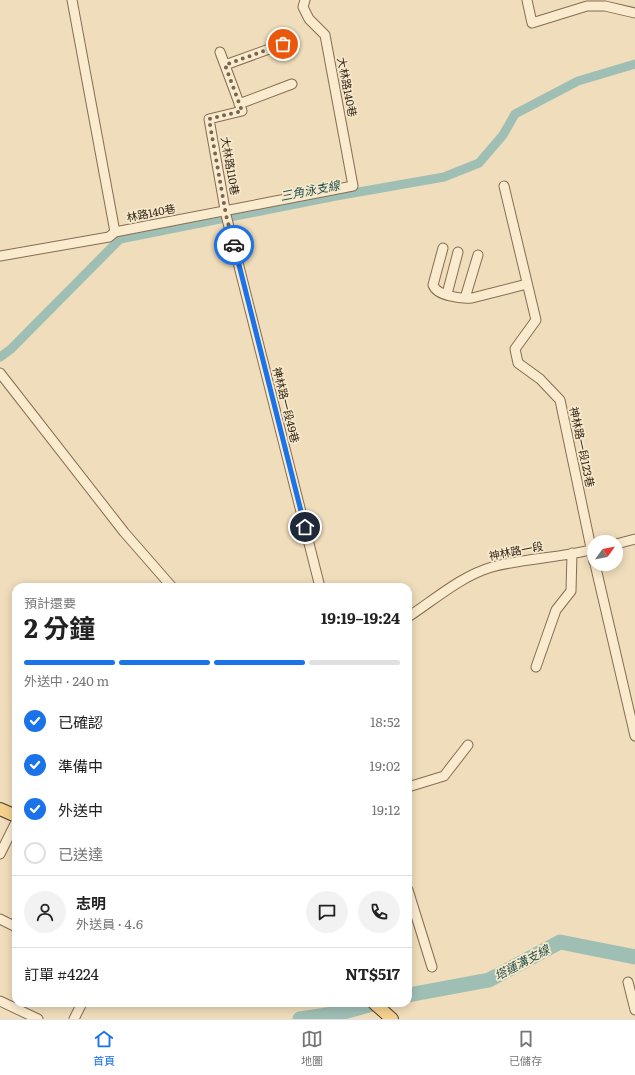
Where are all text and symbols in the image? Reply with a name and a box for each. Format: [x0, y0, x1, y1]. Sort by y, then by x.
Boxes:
pin [266, 27, 300, 61]
icon: bag [272, 33, 294, 55]
street label: 大林路140巷 [334, 56, 362, 118]
street label: 大林路110巷 [218, 135, 244, 196]
water label: 三角泳支線 [279, 175, 343, 205]
street label: 林路140巷 [125, 199, 177, 225]
courier [214, 225, 254, 265]
icon: car [223, 234, 245, 256]
street label: 神林路一段49巷 [270, 365, 304, 444]
street label: 神林路一段123巷 [567, 405, 599, 489]
pin [288, 510, 322, 544]
icon: home [294, 516, 316, 538]
north arrow [587, 535, 623, 571]
map controls [587, 535, 623, 571]
street label: 神林路一段 [487, 537, 544, 563]
text: 預計還要 [24, 593, 76, 612]
text: 19:19–19:24 [321, 606, 400, 629]
text: 2 分鐘 [24, 607, 95, 646]
text: 外送中 · 240 m [24, 671, 109, 690]
icon: check [24, 710, 46, 732]
text: 已確認 [58, 710, 103, 733]
text: 18:52 [370, 712, 400, 731]
icon: check [24, 754, 46, 776]
text: 準備中 [58, 754, 103, 777]
text: 19:02 [370, 756, 400, 775]
icon: check [24, 798, 46, 820]
text: 外送中 [58, 798, 103, 821]
text: 19:12 [372, 800, 400, 819]
text: 已送達 [58, 842, 103, 865]
button: person [24, 891, 66, 933]
text: 志明 [76, 891, 106, 914]
button: chat [306, 891, 348, 933]
button: phone [358, 891, 400, 933]
text: 外送員 · 4.6 [76, 914, 143, 933]
water label: 塔蓮溝支線 [491, 939, 554, 984]
text: 訂單 #4224 [24, 962, 99, 985]
text: NT$517 [345, 962, 400, 985]
tab: 首頁 [93, 1028, 115, 1068]
tab: 地圖 [301, 1028, 323, 1068]
tab: 已儲存 [509, 1028, 542, 1068]

